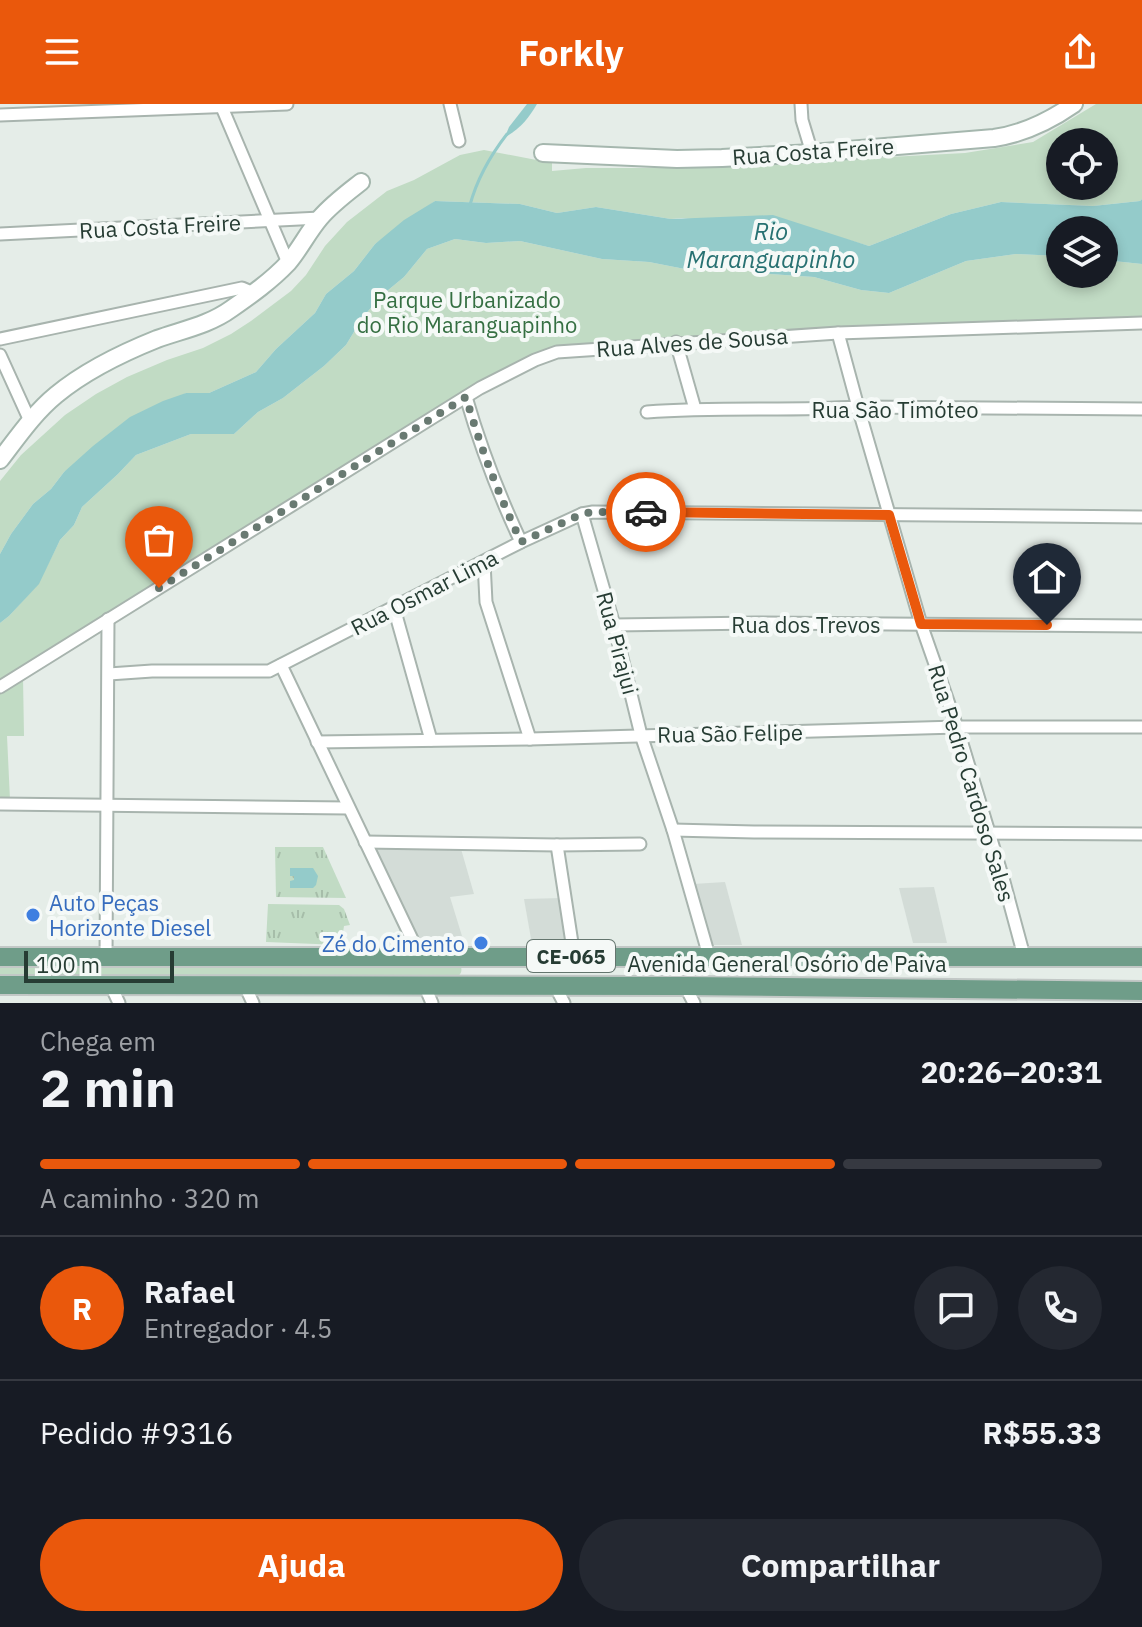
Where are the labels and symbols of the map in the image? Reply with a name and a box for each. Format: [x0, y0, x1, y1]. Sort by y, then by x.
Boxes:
street label: Rua Costa Freire [731, 131, 895, 171]
street label: Rua Costa Freire [78, 207, 242, 245]
water label: Rio Maranguapinho [687, 215, 855, 275]
park label: Parque Urbanizado do Rio Maranguapinho [357, 285, 577, 339]
street label: Rua Alves de Sousa [595, 321, 789, 363]
street label: Rua São Timóteo [811, 395, 979, 424]
courier [606, 472, 686, 552]
pin [125, 506, 193, 588]
street label: Rua Osmar Lima [345, 542, 503, 642]
pin [1013, 543, 1081, 625]
street label: Rua Pirajui [590, 588, 646, 698]
street label: Rua dos Trevos [731, 610, 881, 639]
street label: Rua Pedro Cardoso Sales [922, 661, 1022, 905]
street label: Rua São Felipe [657, 717, 803, 749]
place label: Auto Peças Horizonte Diesel [49, 888, 211, 942]
marker: Auto Peças Horizonte Diesel [24, 906, 42, 924]
place label: Zé do Cimento [322, 929, 465, 958]
marker: Zé do Cimento [472, 934, 490, 952]
road number: CE-065 [527, 940, 615, 972]
scale bar [24, 947, 174, 983]
street label: Avenida General Osório de Paiva [627, 949, 947, 978]

